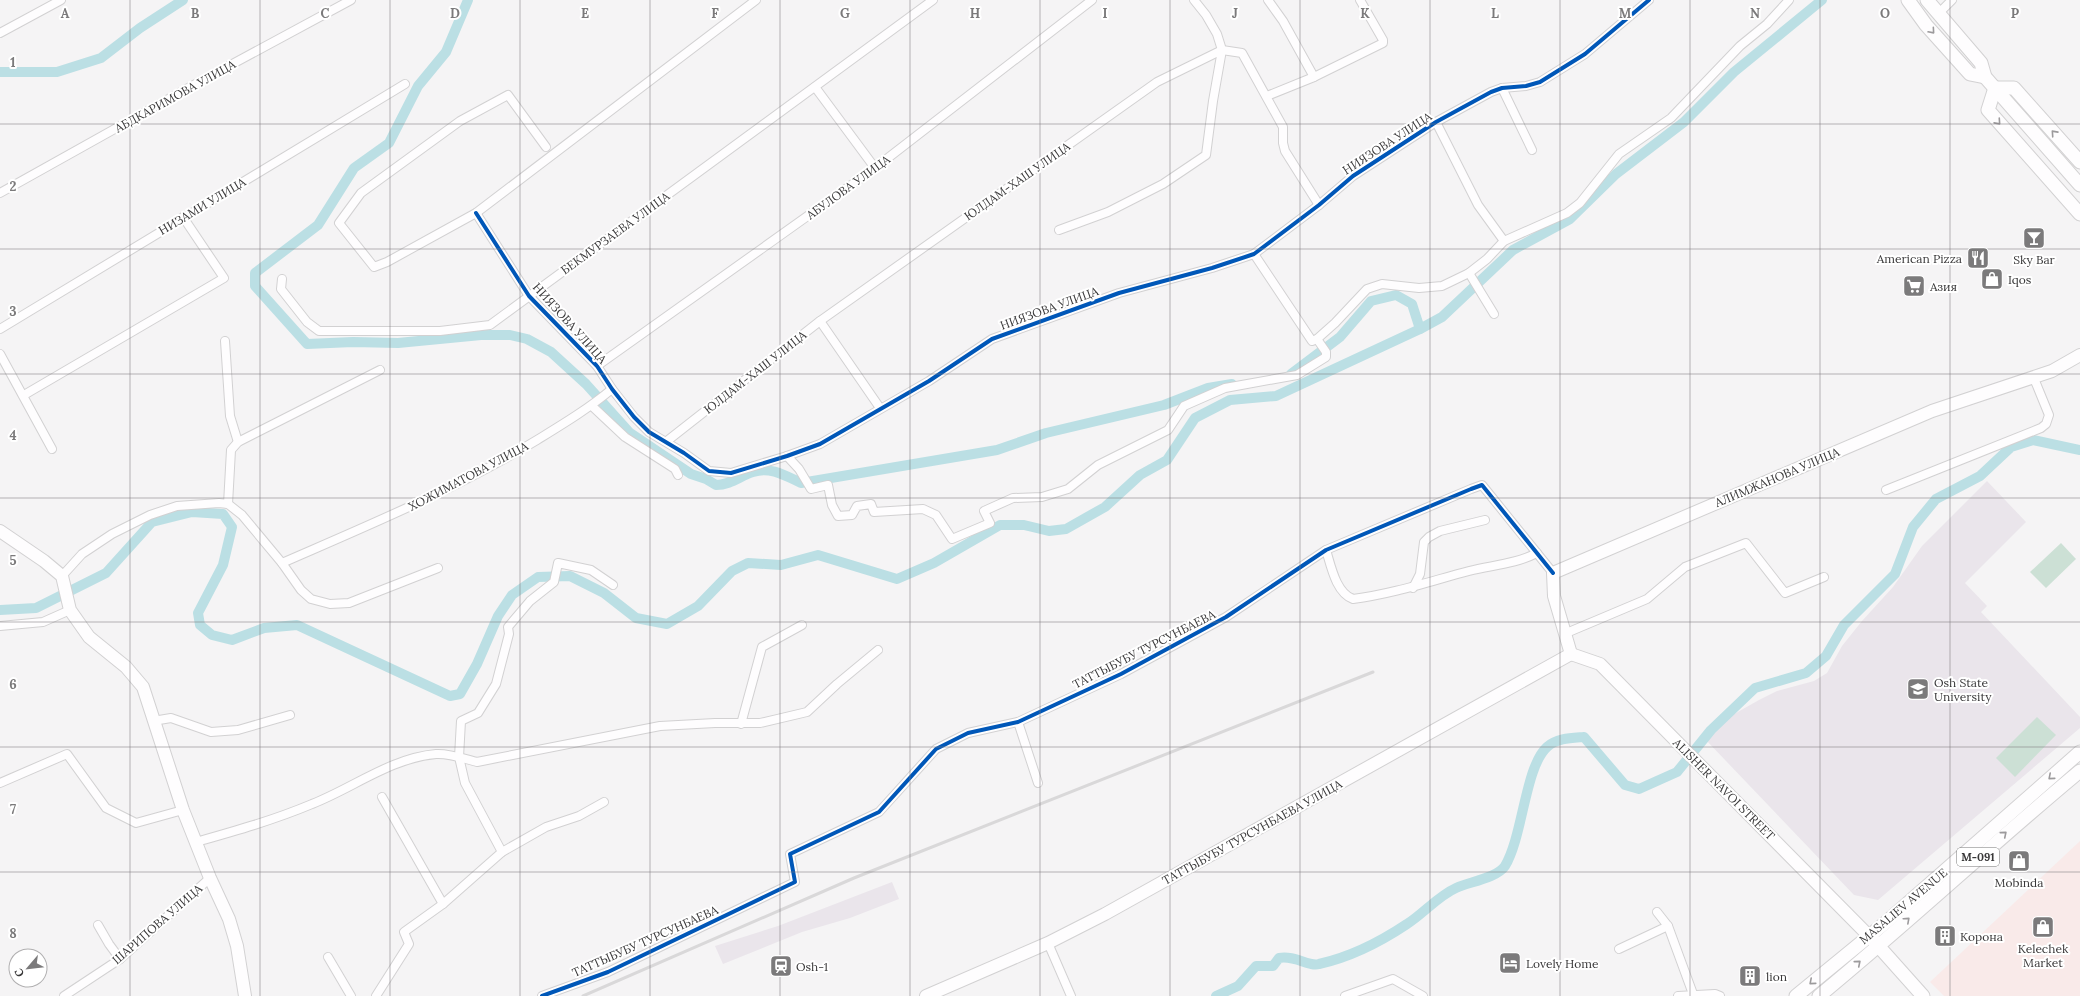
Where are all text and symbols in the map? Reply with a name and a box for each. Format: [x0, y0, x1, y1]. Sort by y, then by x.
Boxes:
text: A [61, 5, 70, 22]
text: B [191, 5, 200, 22]
text: C [321, 5, 330, 22]
text: D [450, 5, 460, 22]
text: E [581, 5, 589, 22]
text: F [711, 5, 719, 22]
text: G [840, 5, 850, 22]
text: H [970, 5, 980, 22]
text: I [1102, 5, 1108, 22]
text: J [1232, 5, 1238, 22]
text: K [1360, 5, 1370, 22]
text: L [1491, 5, 1499, 22]
text: M [1619, 5, 1632, 22]
text: N [1750, 5, 1760, 22]
text: O [1880, 5, 1890, 22]
text: P [2011, 5, 2020, 22]
one-way arrow [1927, 26, 1934, 34]
text: 1 [10, 54, 16, 71]
street label: АБДКАРИМОВА УЛИЦА [111, 56, 239, 136]
street label: НИЯЗОВА УЛИЦА [1339, 108, 1435, 177]
one-way arrow [1993, 117, 2001, 125]
one-way arrow [2051, 130, 2059, 138]
street label: ЮЛДАМ-ХАШ УЛИЦА [961, 138, 1073, 223]
street label: АБУЛОВА УЛИЦА [802, 151, 893, 223]
street label: НИЗАМИ УЛИЦА [156, 174, 249, 238]
text: 2 [10, 178, 17, 195]
street label: БЕКМУРЗАЕВА УЛИЦА [558, 188, 673, 278]
bar icon: Sky Bar [2021, 225, 2047, 251]
restaurant icon: American Pizza [1965, 245, 1991, 271]
place label: American Pizza [1876, 251, 1962, 266]
place label: Sky Bar [2013, 252, 2056, 267]
shop icon: Iqos [1979, 266, 2005, 292]
place label: Iqos [2008, 272, 2032, 287]
supermarket icon: Азия [1901, 273, 1927, 299]
place label: Азия [1929, 279, 1957, 294]
street label: НИЯЗОВА УЛИЦА [530, 280, 611, 367]
street label: НИЯЗОВА УЛИЦА [998, 283, 1101, 333]
text: 3 [9, 303, 17, 320]
street label: ЮЛДАМ-ХАШ УЛИЦА [701, 327, 810, 417]
text: 4 [9, 427, 17, 444]
street label: ХОЖИМАТОВА УЛИЦА [406, 438, 531, 514]
street label: АЛИМЖАНОВА УЛИЦА [1711, 444, 1842, 510]
text: 5 [9, 552, 17, 569]
street label: ТАТТЫБУБУ ТУРСУНБАЕВА [1070, 606, 1218, 692]
place label: Osh State University [1934, 675, 1992, 704]
text: 6 [9, 676, 17, 693]
school or university icon: Osh State University [1905, 676, 1931, 702]
street label: ALISHER NAVOI STREET [1669, 734, 1778, 843]
one-way arrow [2048, 773, 2055, 780]
street label: ТАТТЫБУБУ ТУРСУНБАЕВА УЛИЦА [1160, 776, 1345, 888]
text: 7 [10, 801, 16, 818]
one-way arrow [2000, 831, 2007, 838]
road number: М-091 [1957, 848, 1999, 866]
shop icon: Mobinda [2006, 848, 2032, 874]
street label: MASALIEV AVENUE [1856, 865, 1950, 947]
place label: Mobinda [1995, 875, 2043, 890]
street label: ШАРИПОВА УЛИЦА [109, 880, 206, 967]
street label: ТАТТЫБУБУ ТУРСУНБАЕВА [570, 902, 721, 980]
shop icon: Kelechek Market [2030, 914, 2056, 940]
one-way arrow [1903, 918, 1910, 925]
building icon: Корона [1932, 923, 1958, 949]
text: 8 [9, 925, 17, 942]
place label: Корона [1960, 929, 2003, 944]
place label: Kelechek Market [2018, 941, 2069, 970]
north arrow [8, 948, 48, 988]
hotel icon: Lovely Home [1497, 950, 1523, 976]
station icon: Osh-1 [768, 953, 794, 979]
place label: Lovely Home [1526, 956, 1599, 971]
place label: Osh-1 [796, 959, 828, 974]
one-way arrow [1853, 961, 1861, 968]
building icon: lion [1737, 963, 1763, 989]
text: С [11, 966, 27, 979]
place label: lion [1766, 969, 1787, 984]
one-way arrow [1809, 978, 1817, 985]

